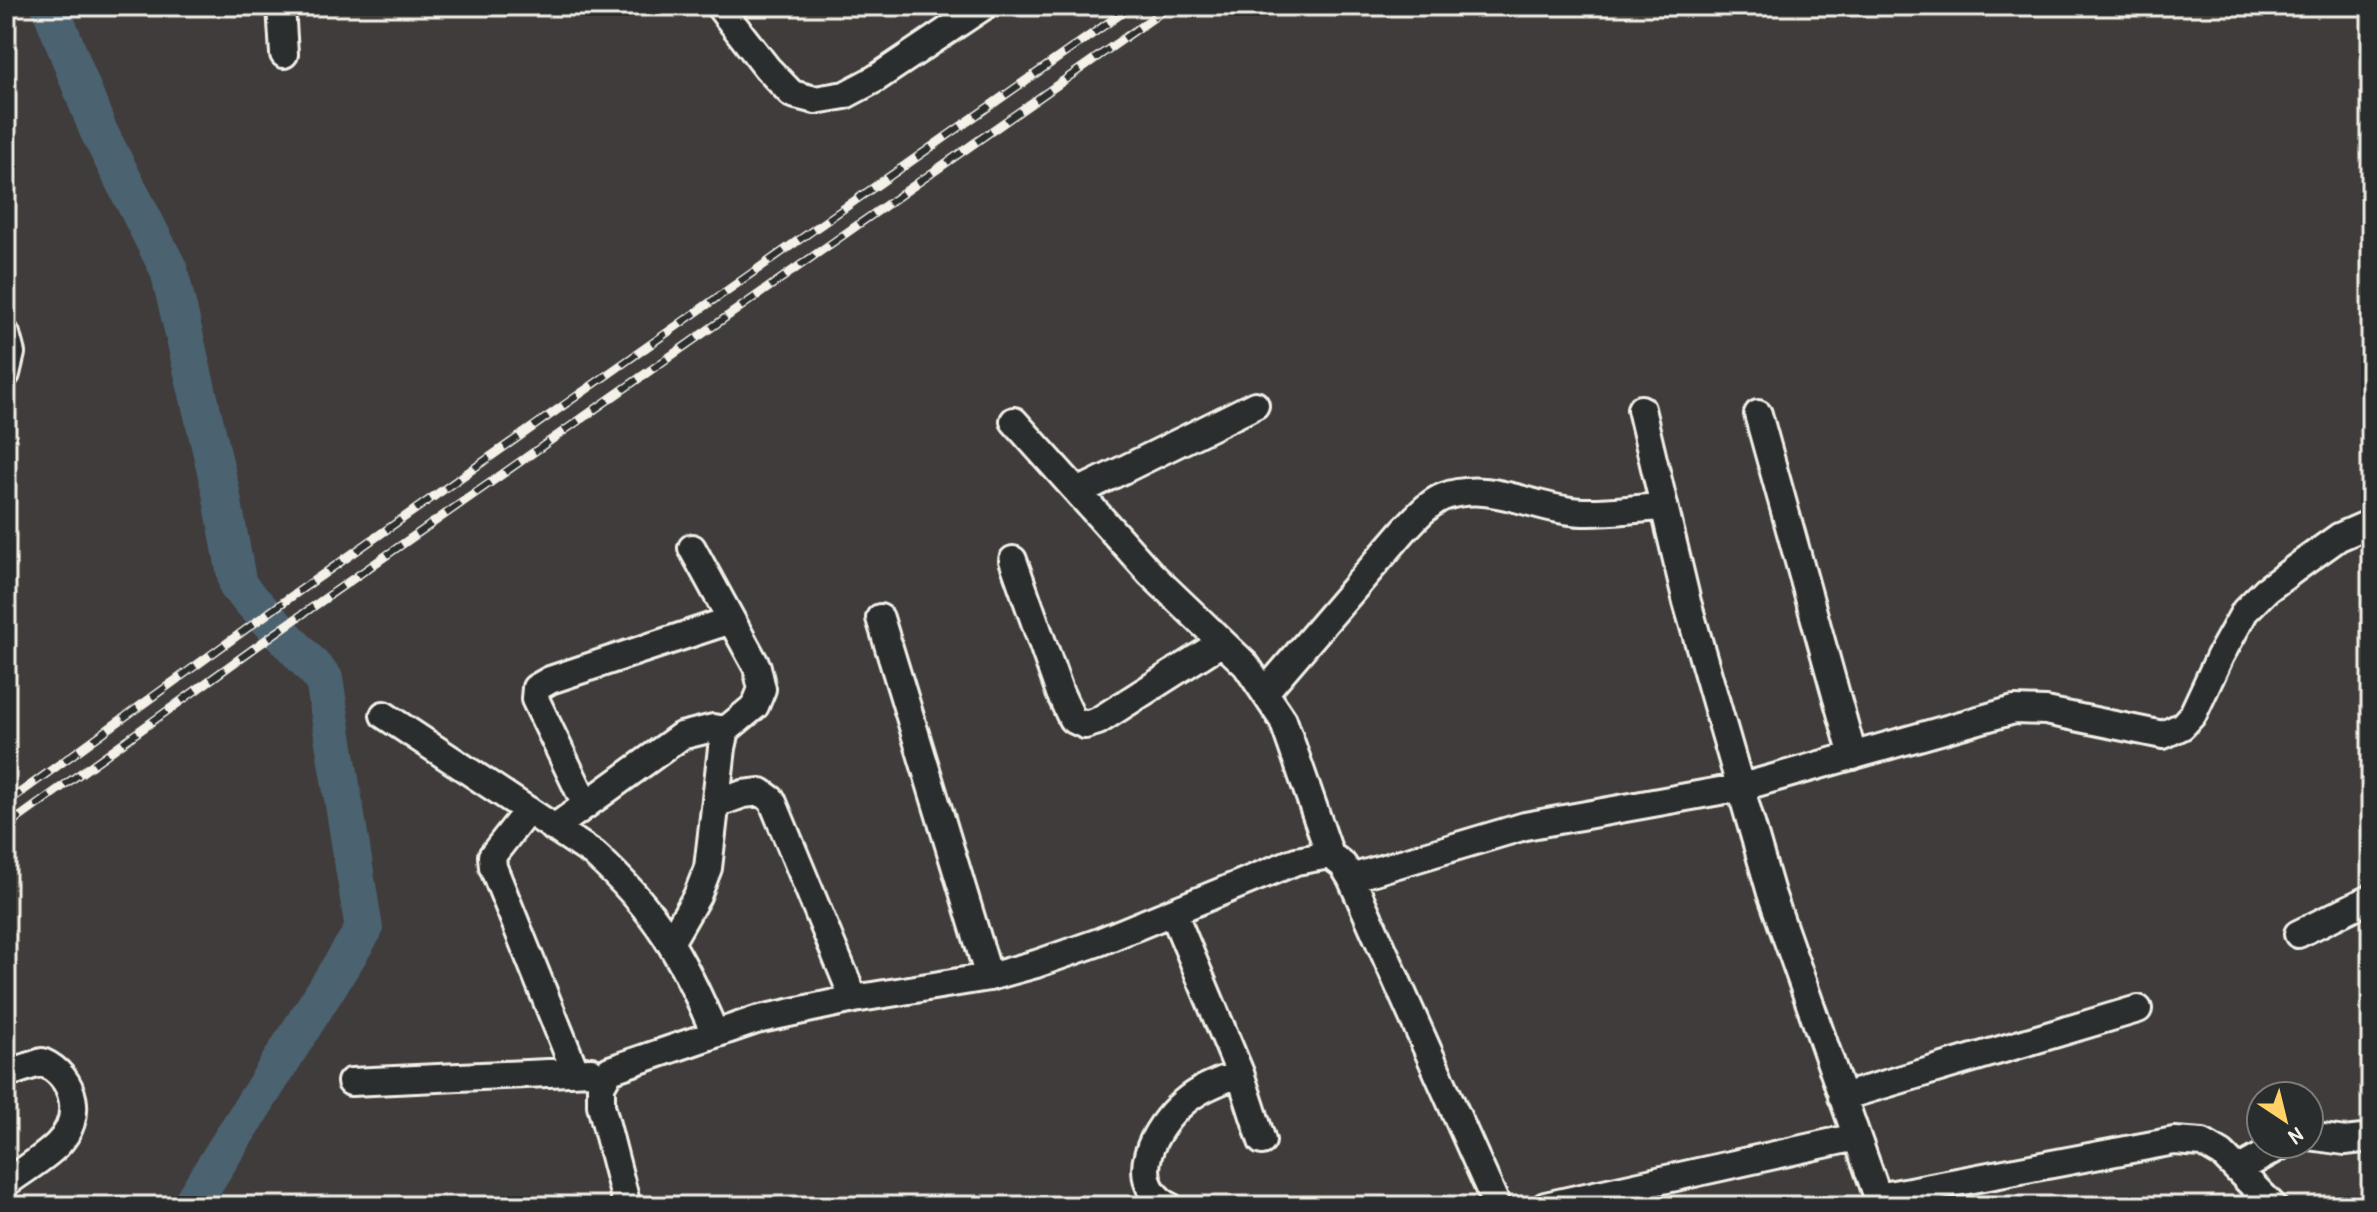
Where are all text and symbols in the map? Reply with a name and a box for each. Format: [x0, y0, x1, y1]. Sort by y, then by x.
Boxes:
north arrow [2245, 1080, 2325, 1160]
text: N [2283, 1121, 2310, 1152]

